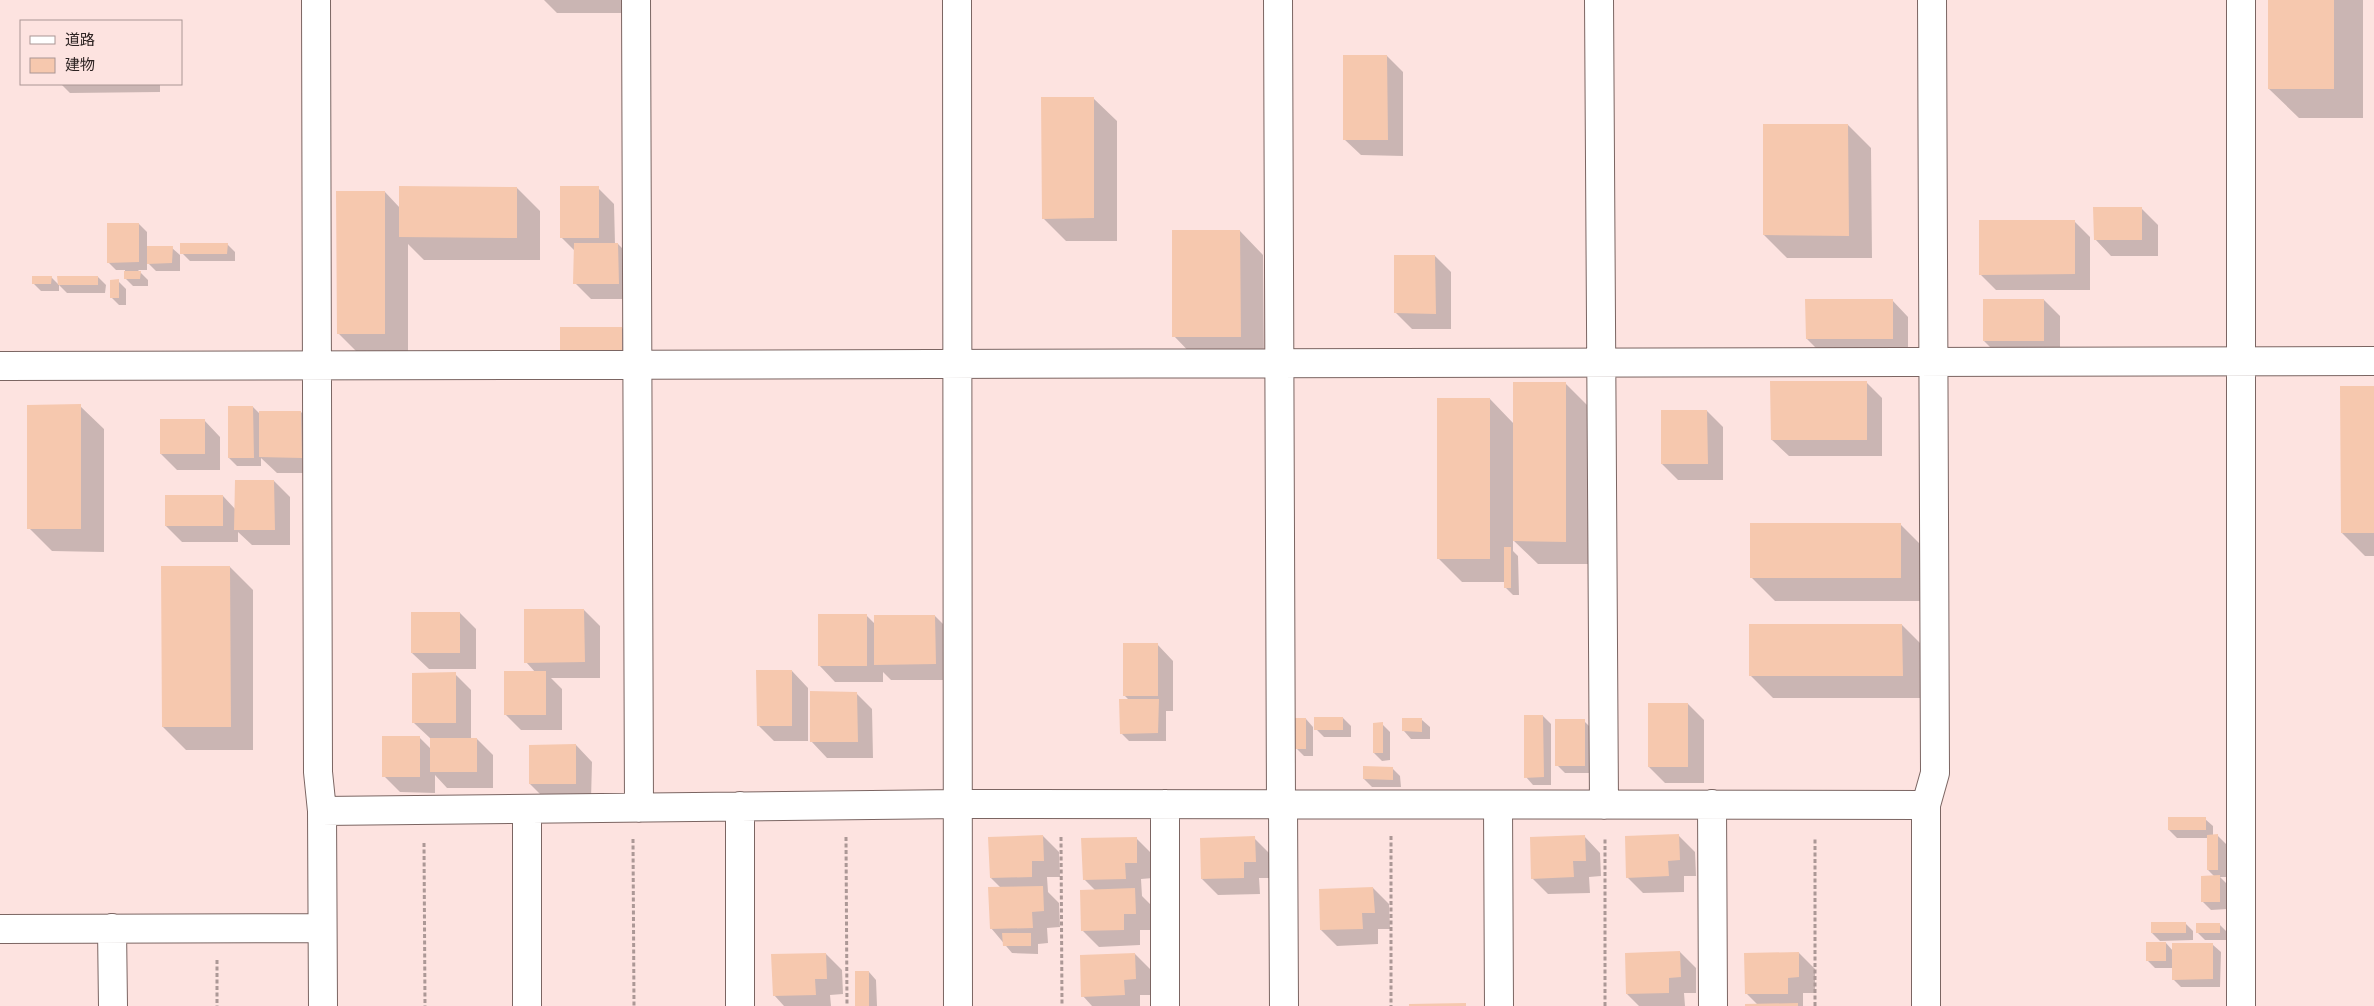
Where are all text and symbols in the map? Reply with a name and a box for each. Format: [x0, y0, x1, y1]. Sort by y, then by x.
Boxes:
legend [20, 20, 182, 85]
text: 道路 [65, 30, 95, 48]
text: 建物 [65, 55, 95, 73]

